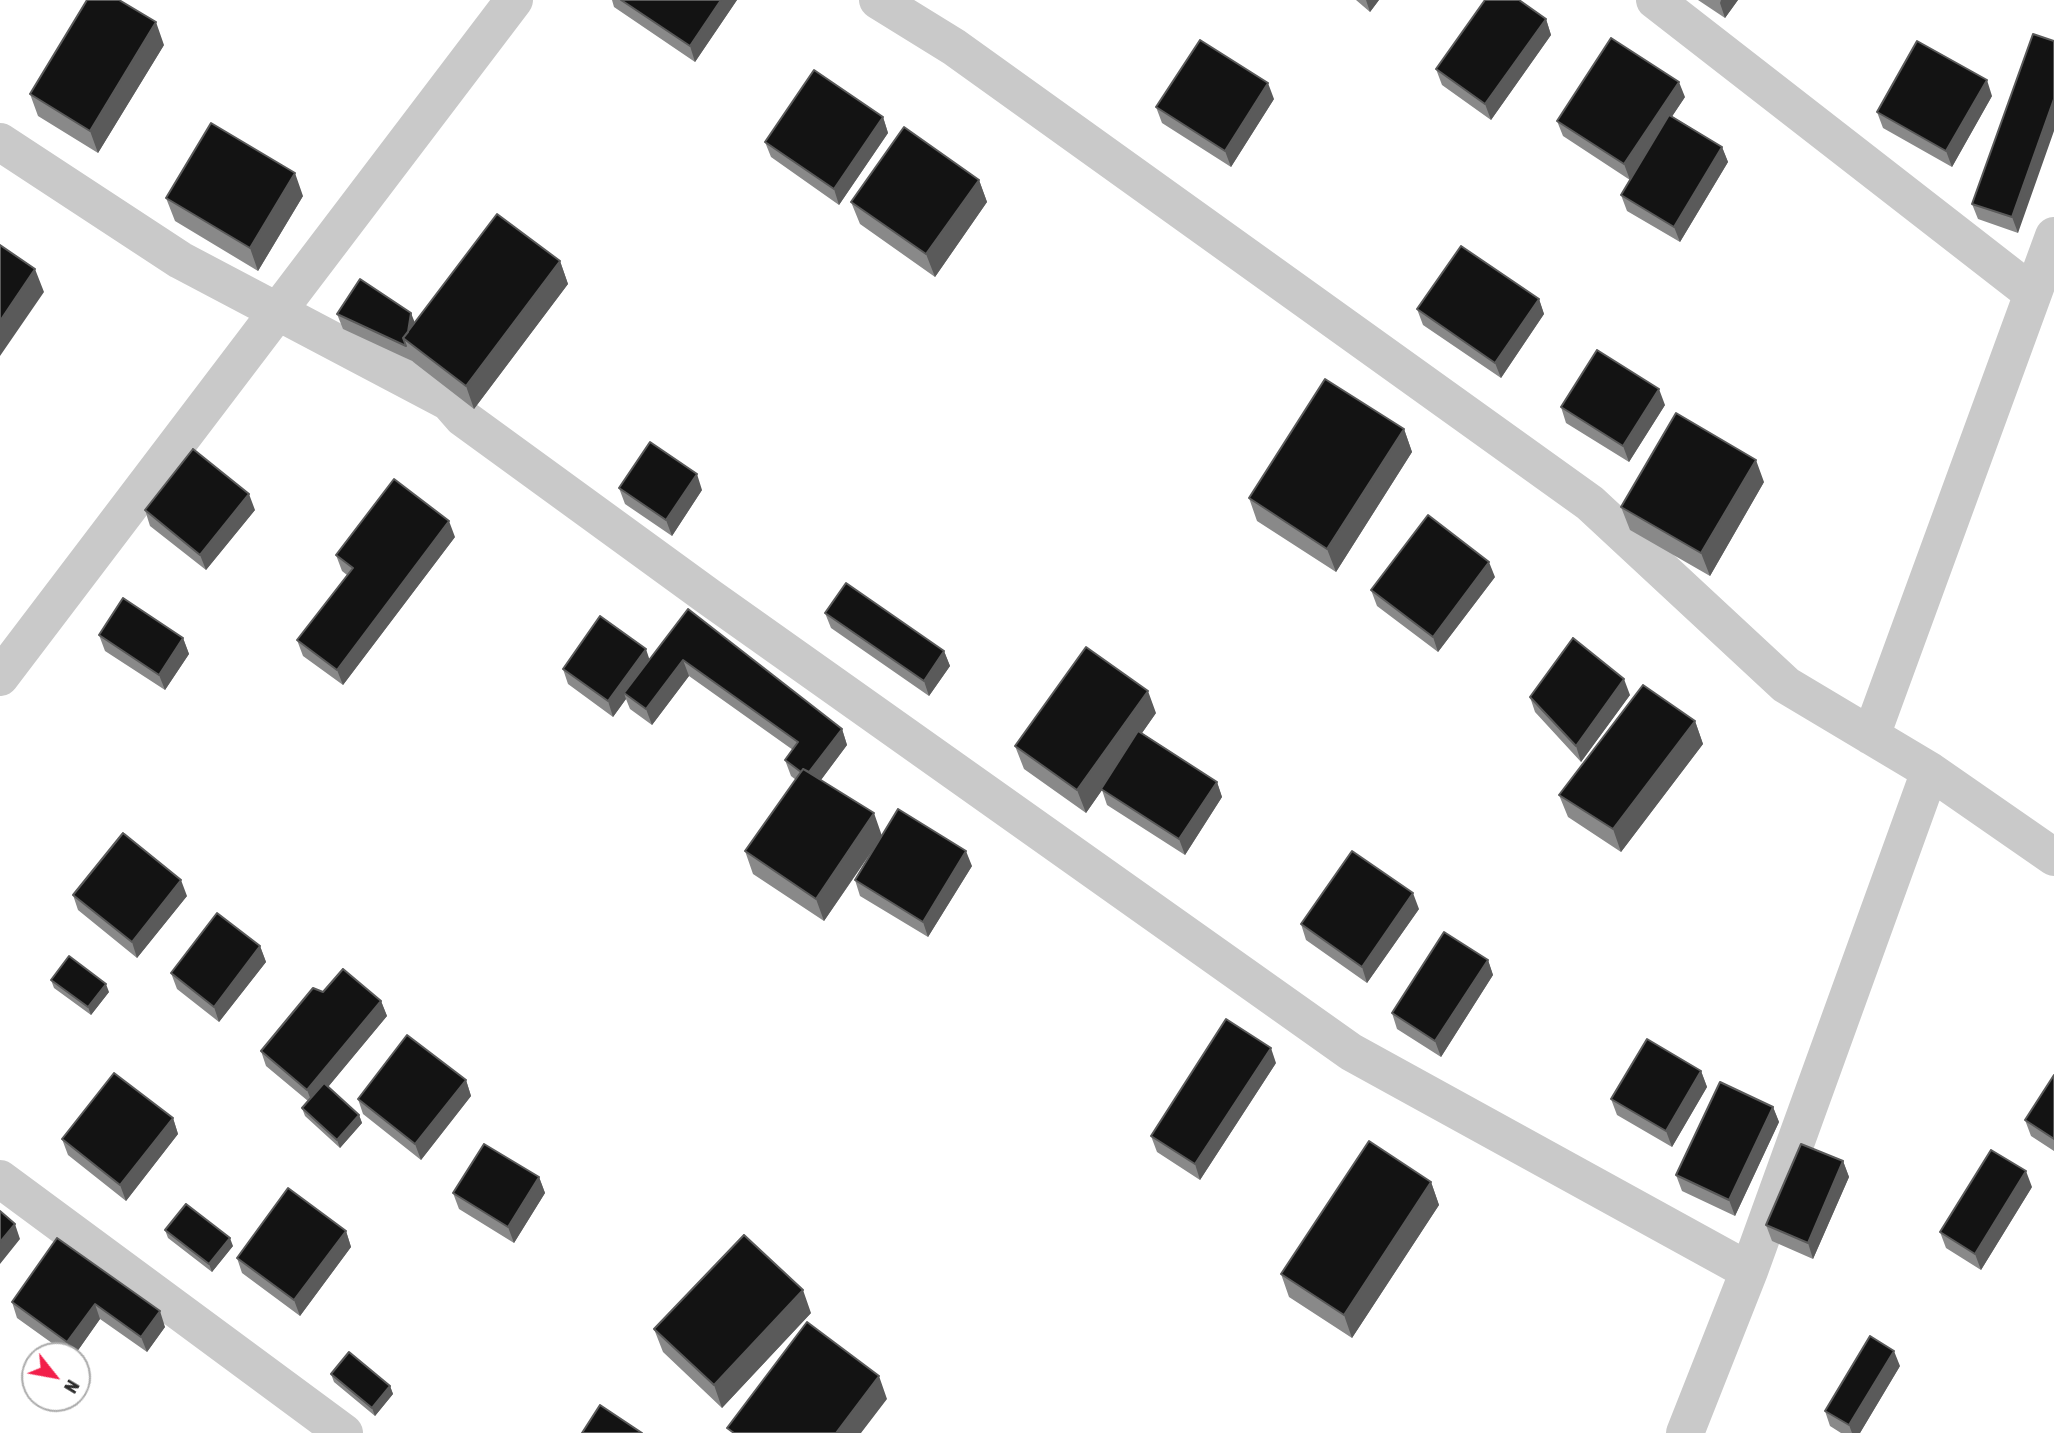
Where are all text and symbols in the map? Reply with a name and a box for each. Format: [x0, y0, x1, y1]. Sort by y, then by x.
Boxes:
north arrow [21, 1342, 91, 1412]
text: N [60, 1376, 85, 1397]

